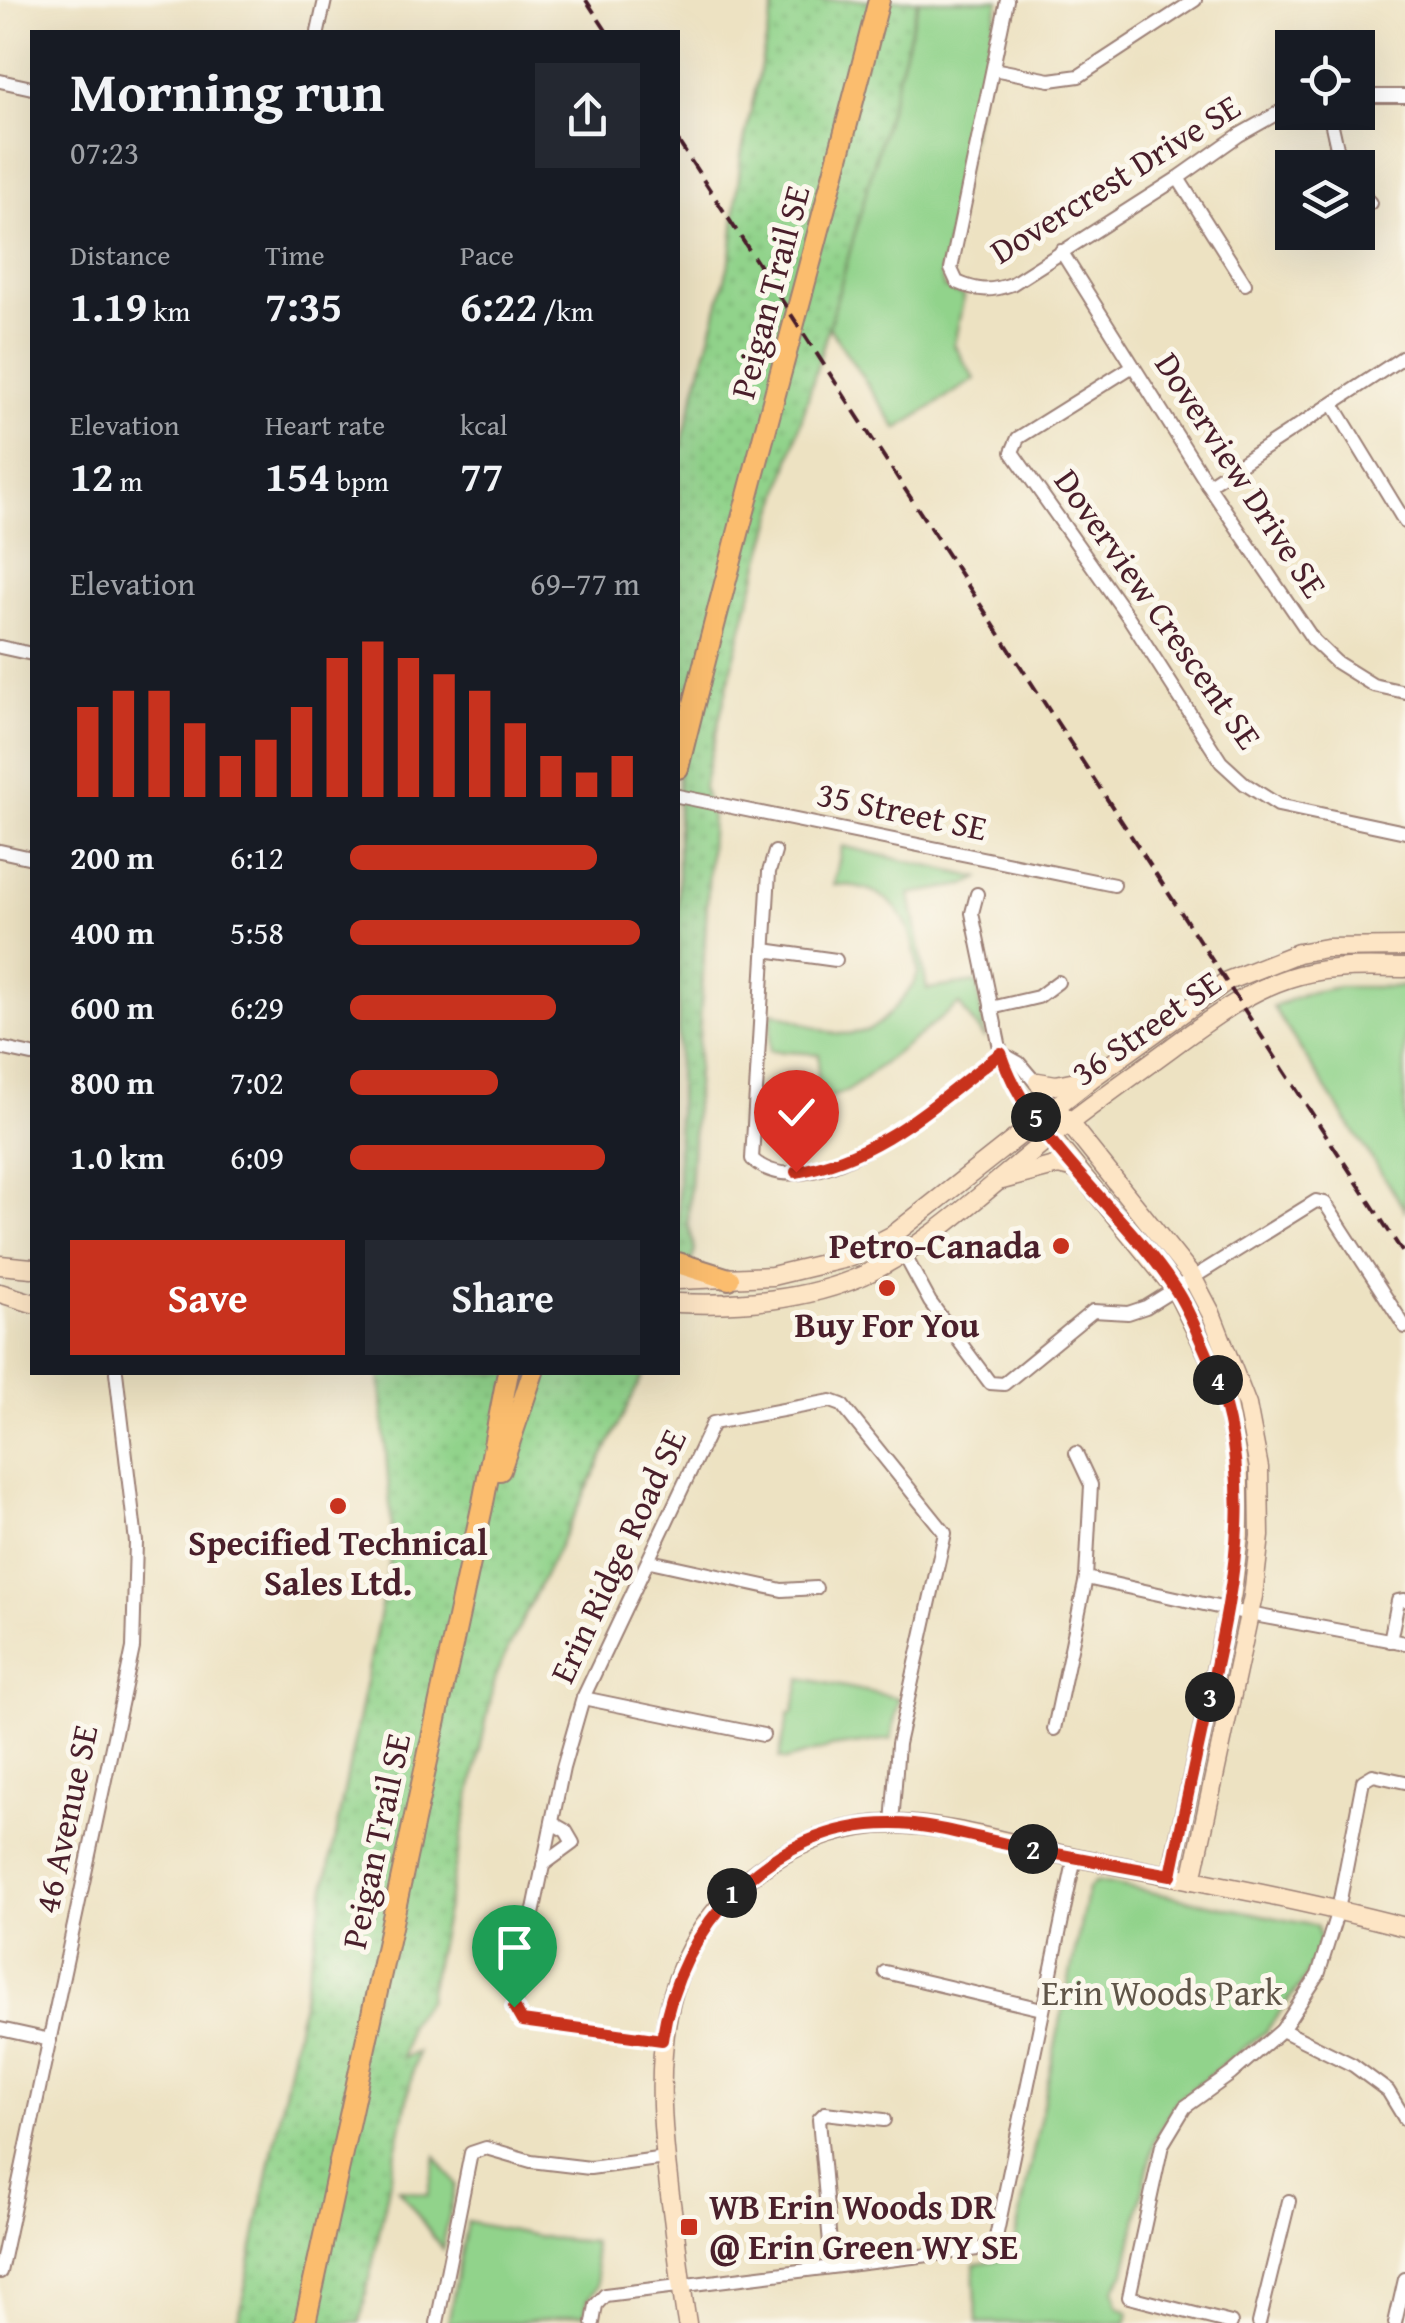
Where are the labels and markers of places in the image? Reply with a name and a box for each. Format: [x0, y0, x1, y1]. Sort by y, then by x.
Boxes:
pin [754, 1070, 839, 1173]
pin: 5 [1011, 1092, 1061, 1142]
place label: Petro-Canada [829, 1220, 1041, 1271]
marker: Petro-Canada [1050, 1235, 1072, 1257]
marker: Buy For You [876, 1277, 898, 1299]
place label: Buy For You [795, 1299, 979, 1350]
pin: 4 [1193, 1355, 1243, 1405]
marker: Specified Technical Sales Ltd. [327, 1495, 349, 1517]
place label: Specified Technical Sales Ltd. [188, 1517, 488, 1608]
pin: 3 [1185, 1672, 1235, 1722]
pin: 2 [1008, 1824, 1058, 1874]
pin: 1 [707, 1868, 757, 1918]
pin [472, 1905, 557, 2008]
place label: WB Erin Woods DR @ Erin Green WY SE [709, 2181, 1018, 2272]
marker: WB Erin Woods DR @ Erin Green WY SE [678, 2216, 700, 2238]

